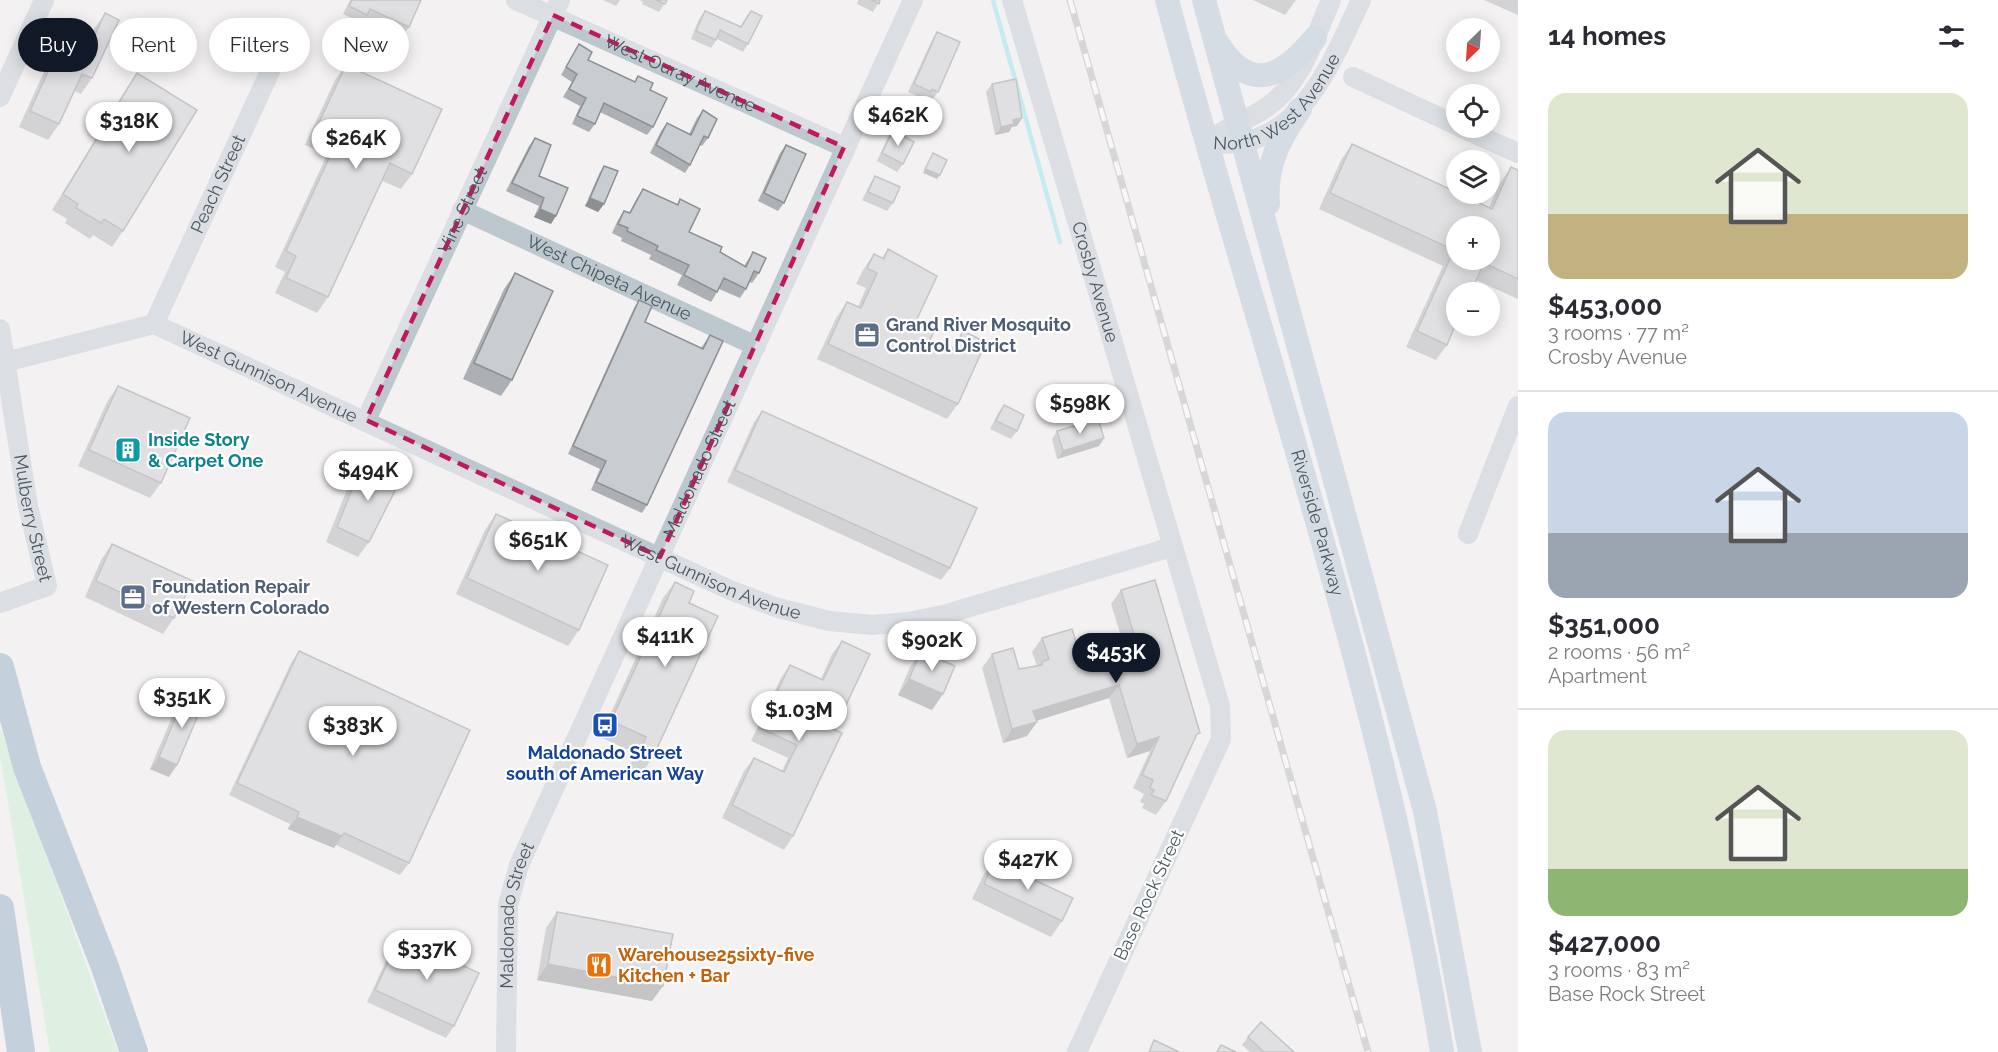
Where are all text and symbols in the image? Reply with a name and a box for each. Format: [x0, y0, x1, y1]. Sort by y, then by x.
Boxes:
chip: Buy [18, 18, 98, 72]
chip: Rent [110, 18, 197, 72]
chip: Filters [209, 18, 310, 72]
chip: New [322, 18, 409, 72]
north arrow [1446, 18, 1500, 72]
map controls [1446, 18, 1500, 336]
icon: filters [1935, 20, 1968, 53]
text: 14 homes [1548, 21, 1666, 51]
street label: West Ouray Avenue [601, 30, 760, 116]
street label: North West Avenue [1213, 49, 1344, 154]
button: locate [1446, 84, 1500, 138]
pin: $462K [856, 96, 940, 147]
pin: $318K [87, 102, 171, 153]
text: $462K [868, 103, 928, 127]
text: $318K [99, 109, 159, 133]
pin: $264K [314, 119, 398, 170]
text: $264K [326, 126, 386, 150]
street label: Peach Street [186, 131, 250, 237]
icon: home [1704, 132, 1812, 240]
button: layers [1446, 150, 1500, 204]
street label: Vine Street [434, 164, 491, 256]
button: + [1446, 216, 1500, 270]
street label: Crosby Avenue [1068, 219, 1123, 345]
street label: West Chipeta Avenue [524, 230, 695, 325]
button: − [1446, 282, 1500, 336]
text: $453,000 [1548, 291, 1662, 321]
place label: Grand River Mosquito Control District [886, 314, 1071, 356]
office icon: Grand River Mosquito Control District [852, 320, 882, 350]
text: 3 rooms · 77 m² [1548, 321, 1689, 345]
street label: West Gunnison Avenue [177, 326, 361, 427]
text: Crosby Avenue [1548, 345, 1687, 369]
pin: $598K [1038, 384, 1122, 435]
text: $598K [1050, 391, 1111, 415]
street label: Maldonado Street [659, 396, 740, 541]
place label: Inside Story & Carpet One [148, 429, 263, 471]
building icon: Inside Story & Carpet One [113, 435, 143, 465]
street label: Riverside Parkway [1287, 447, 1349, 598]
pin: $494K [326, 451, 410, 502]
icon: home [1704, 451, 1812, 559]
street label: Mulberry Street [10, 453, 57, 584]
text: $494K [338, 458, 398, 482]
pin: $651K [496, 521, 580, 572]
text: $651K [508, 528, 568, 552]
street label: West Gunnison Avenue [618, 530, 804, 623]
place label: Foundation Repair of Western Colorado [152, 576, 330, 618]
office icon: Foundation Repair of Western Colorado [118, 582, 148, 612]
text: $351,000 [1548, 610, 1660, 640]
pin: $411K [623, 617, 707, 668]
pin: $902K [890, 621, 974, 672]
text: $411K [636, 624, 694, 648]
text: $902K [901, 628, 963, 652]
pin: $453K [1074, 633, 1158, 684]
text: $453K [1086, 640, 1146, 664]
text: 2 rooms · 56 m² [1548, 640, 1690, 664]
text: Apartment [1548, 664, 1647, 688]
pin: $351K [140, 678, 224, 729]
text: $351K [153, 685, 211, 709]
pin: $1.03M [750, 691, 848, 742]
text: $1.03M [765, 698, 833, 722]
pin: $383K [311, 706, 395, 757]
bus stop icon: Maldonado Street south of American Way [590, 710, 620, 740]
text: $383K [323, 713, 383, 737]
place label: Maldonado Street south of American Way [506, 742, 704, 784]
icon: home [1704, 769, 1812, 877]
street label: Base Rock Street [1109, 826, 1188, 963]
street label: Maldonado Street [496, 839, 538, 989]
pin: $427K [986, 840, 1070, 891]
text: $427K [998, 847, 1058, 871]
text: $427,000 [1548, 928, 1661, 958]
pin: $337K [385, 930, 469, 981]
text: $337K [397, 937, 457, 961]
place label: Warehouse25sixty-five Kitchen + Bar [618, 944, 815, 986]
restaurant icon: Warehouse25sixty-five Kitchen + Bar [584, 950, 614, 980]
text: 3 rooms · 83 m² [1548, 958, 1690, 982]
text: Base Rock Street [1548, 982, 1705, 1006]

